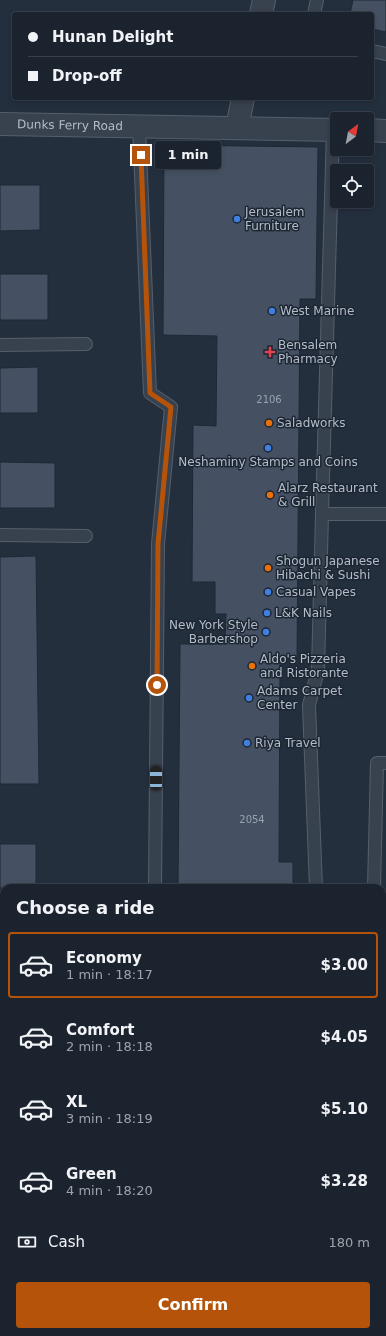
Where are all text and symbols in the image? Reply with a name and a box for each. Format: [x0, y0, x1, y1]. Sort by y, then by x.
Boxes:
text: Hunan Delight [52, 28, 173, 46]
text: Drop-off [52, 67, 122, 85]
north arrow [330, 112, 374, 156]
map controls [330, 112, 374, 208]
street label: Dunks Ferry Road [17, 117, 123, 133]
callout: 1 min [155, 141, 221, 169]
route end [132, 146, 150, 164]
text: 1 min [168, 147, 208, 162]
button: locate [330, 164, 374, 208]
place label: Jerusalem Furniture [244, 205, 304, 233]
marker: Jerusalem Furniture [232, 214, 242, 224]
place label: West Marine [280, 304, 354, 318]
marker: West Marine [267, 306, 277, 316]
place label: Bensalem Pharmacy [278, 338, 338, 366]
marker: Bensalem Pharmacy [265, 347, 275, 357]
house number: 2106 [256, 394, 282, 405]
place label: Saladworks [277, 416, 346, 430]
marker: Saladworks [264, 418, 274, 428]
marker: Neshaminy Stamps and Coins [263, 443, 273, 453]
place label: Neshaminy Stamps and Coins [178, 455, 358, 469]
place label: Alarz Restaurant & Grill [278, 481, 378, 509]
marker: Alarz Restaurant & Grill [265, 490, 275, 500]
place label: Shogun Japanese Hibachi & Sushi [276, 554, 380, 582]
marker: Shogun Japanese Hibachi & Sushi [263, 563, 273, 573]
place label: Casual Vapes [276, 585, 356, 599]
marker: Casual Vapes [263, 587, 273, 597]
place label: L&K Nails [275, 606, 332, 620]
marker: L&K Nails [262, 608, 272, 618]
place label: New York Style Barbershop [169, 618, 258, 646]
marker: New York Style Barbershop [261, 627, 271, 637]
place label: Aldo's Pizzeria and Ristorante [260, 652, 348, 680]
marker: Aldo's Pizzeria and Ristorante [247, 661, 257, 671]
route start [148, 676, 166, 694]
place label: Adams Carpet Center [257, 684, 342, 712]
marker: Adams Carpet Center [244, 693, 254, 703]
place label: Riya Travel [255, 736, 321, 750]
marker: Riya Travel [242, 738, 252, 748]
car [150, 766, 162, 790]
house number: 2054 [239, 814, 265, 825]
text: Choose a ride [16, 897, 155, 918]
icon: car [18, 947, 54, 983]
text: Economy [66, 949, 142, 967]
text: $3.00 [321, 956, 368, 974]
text: 1 min · 18:17 [66, 967, 153, 982]
icon: car [18, 1019, 54, 1055]
text: Comfort [66, 1021, 134, 1039]
text: $4.05 [321, 1028, 368, 1046]
text: 2 min · 18:18 [66, 1039, 153, 1054]
icon: car [18, 1091, 54, 1127]
text: XL [66, 1093, 87, 1111]
text: $5.10 [321, 1100, 368, 1118]
text: 3 min · 18:19 [66, 1111, 153, 1126]
icon: car [18, 1163, 54, 1199]
text: Green [66, 1165, 117, 1183]
text: $3.28 [321, 1172, 368, 1190]
text: 4 min · 18:20 [66, 1183, 153, 1198]
icon: cash [16, 1231, 38, 1253]
text: Cash [48, 1233, 85, 1251]
text: 180 m [328, 1235, 370, 1250]
button: Confirm [16, 1282, 370, 1328]

